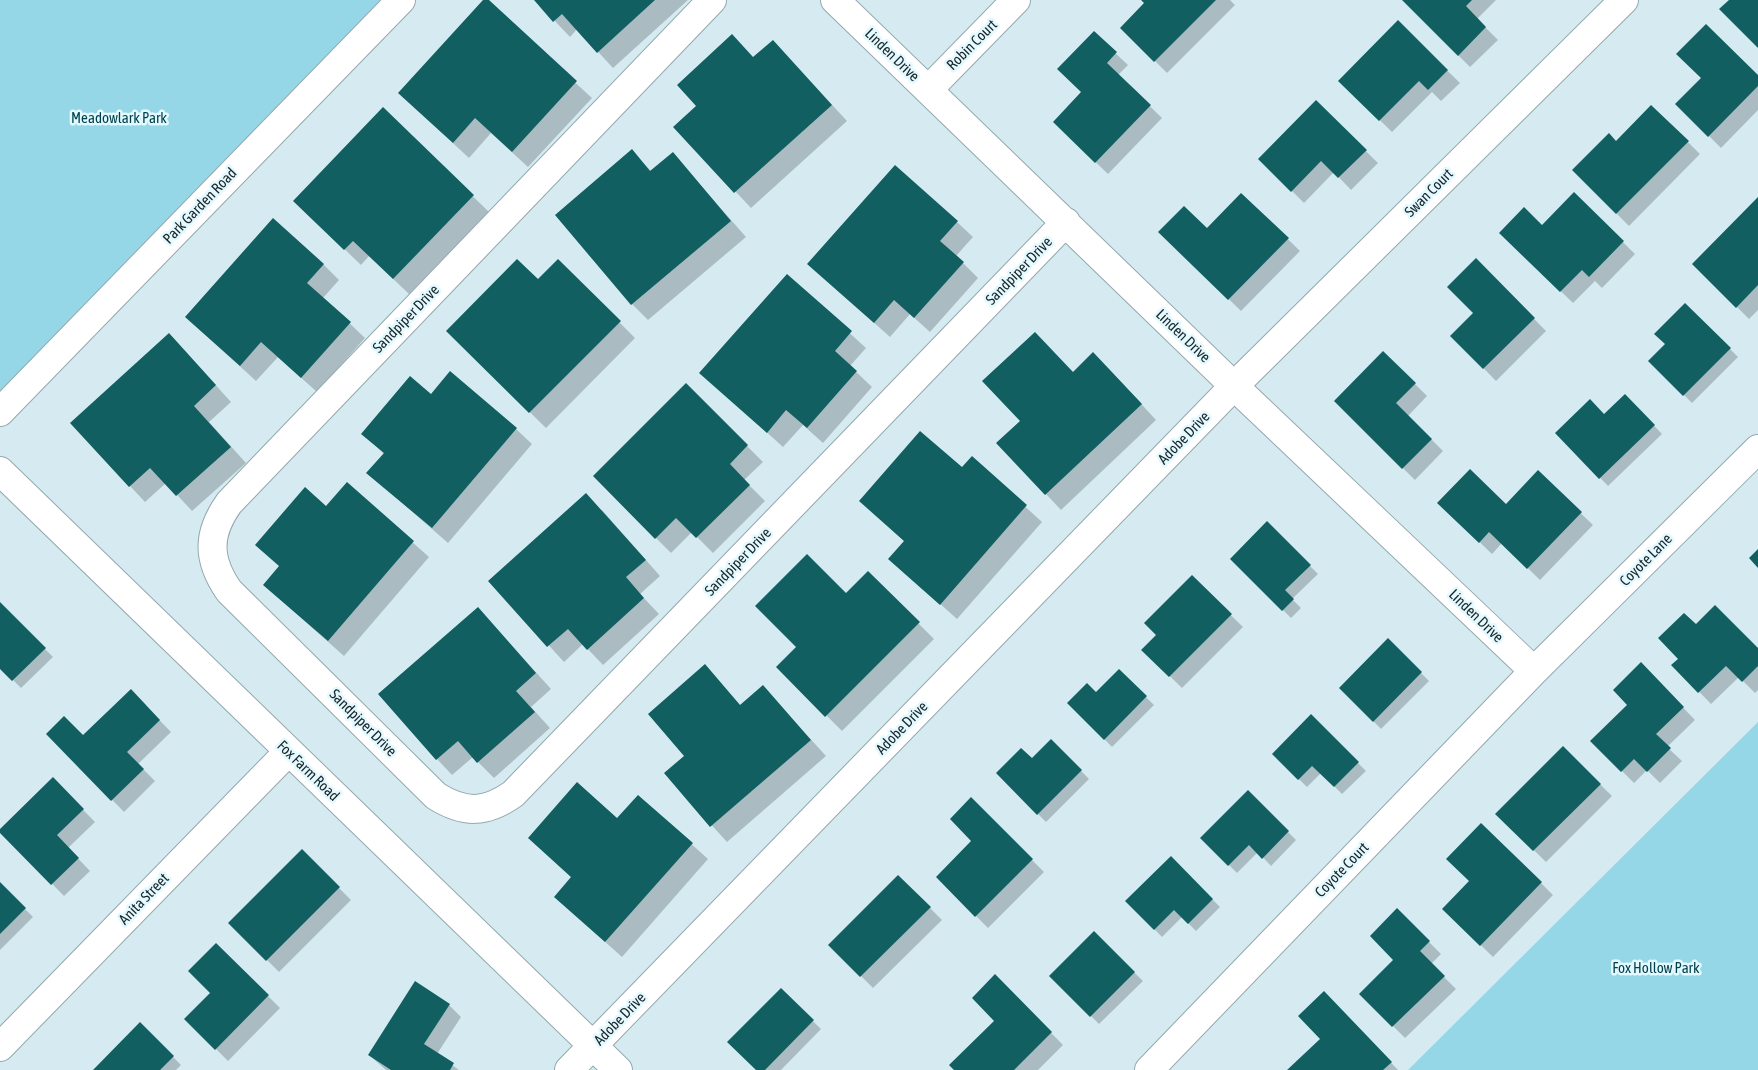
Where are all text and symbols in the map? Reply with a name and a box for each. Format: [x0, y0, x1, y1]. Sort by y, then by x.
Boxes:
street label: Robin Court [943, 16, 1001, 74]
street label: Linden Drive [861, 25, 923, 85]
park label: Meadowlark Park [71, 109, 167, 127]
street label: Park Garden Road [159, 164, 241, 248]
street label: Swan Court [1401, 165, 1457, 221]
street label: Sandpiper Drive [982, 233, 1056, 309]
street label: Sandpiper Drive [369, 281, 443, 357]
street label: Linden Drive [1152, 306, 1214, 366]
street label: Adobe Drive [1154, 408, 1214, 468]
street label: Sandpiper Drive [701, 524, 775, 600]
street label: Coyote Lane [1616, 530, 1676, 590]
street label: Linden Drive [1445, 586, 1507, 646]
street label: Sandpiper Drive [326, 686, 400, 760]
street label: Adobe Drive [872, 698, 932, 758]
street label: Fox Farm Road [273, 737, 343, 805]
street label: Coyote Court [1311, 839, 1373, 901]
street label: Anita Street [115, 870, 173, 928]
park label: Fox Hollow Park [1612, 959, 1700, 977]
street label: Adobe Drive [590, 989, 650, 1049]

